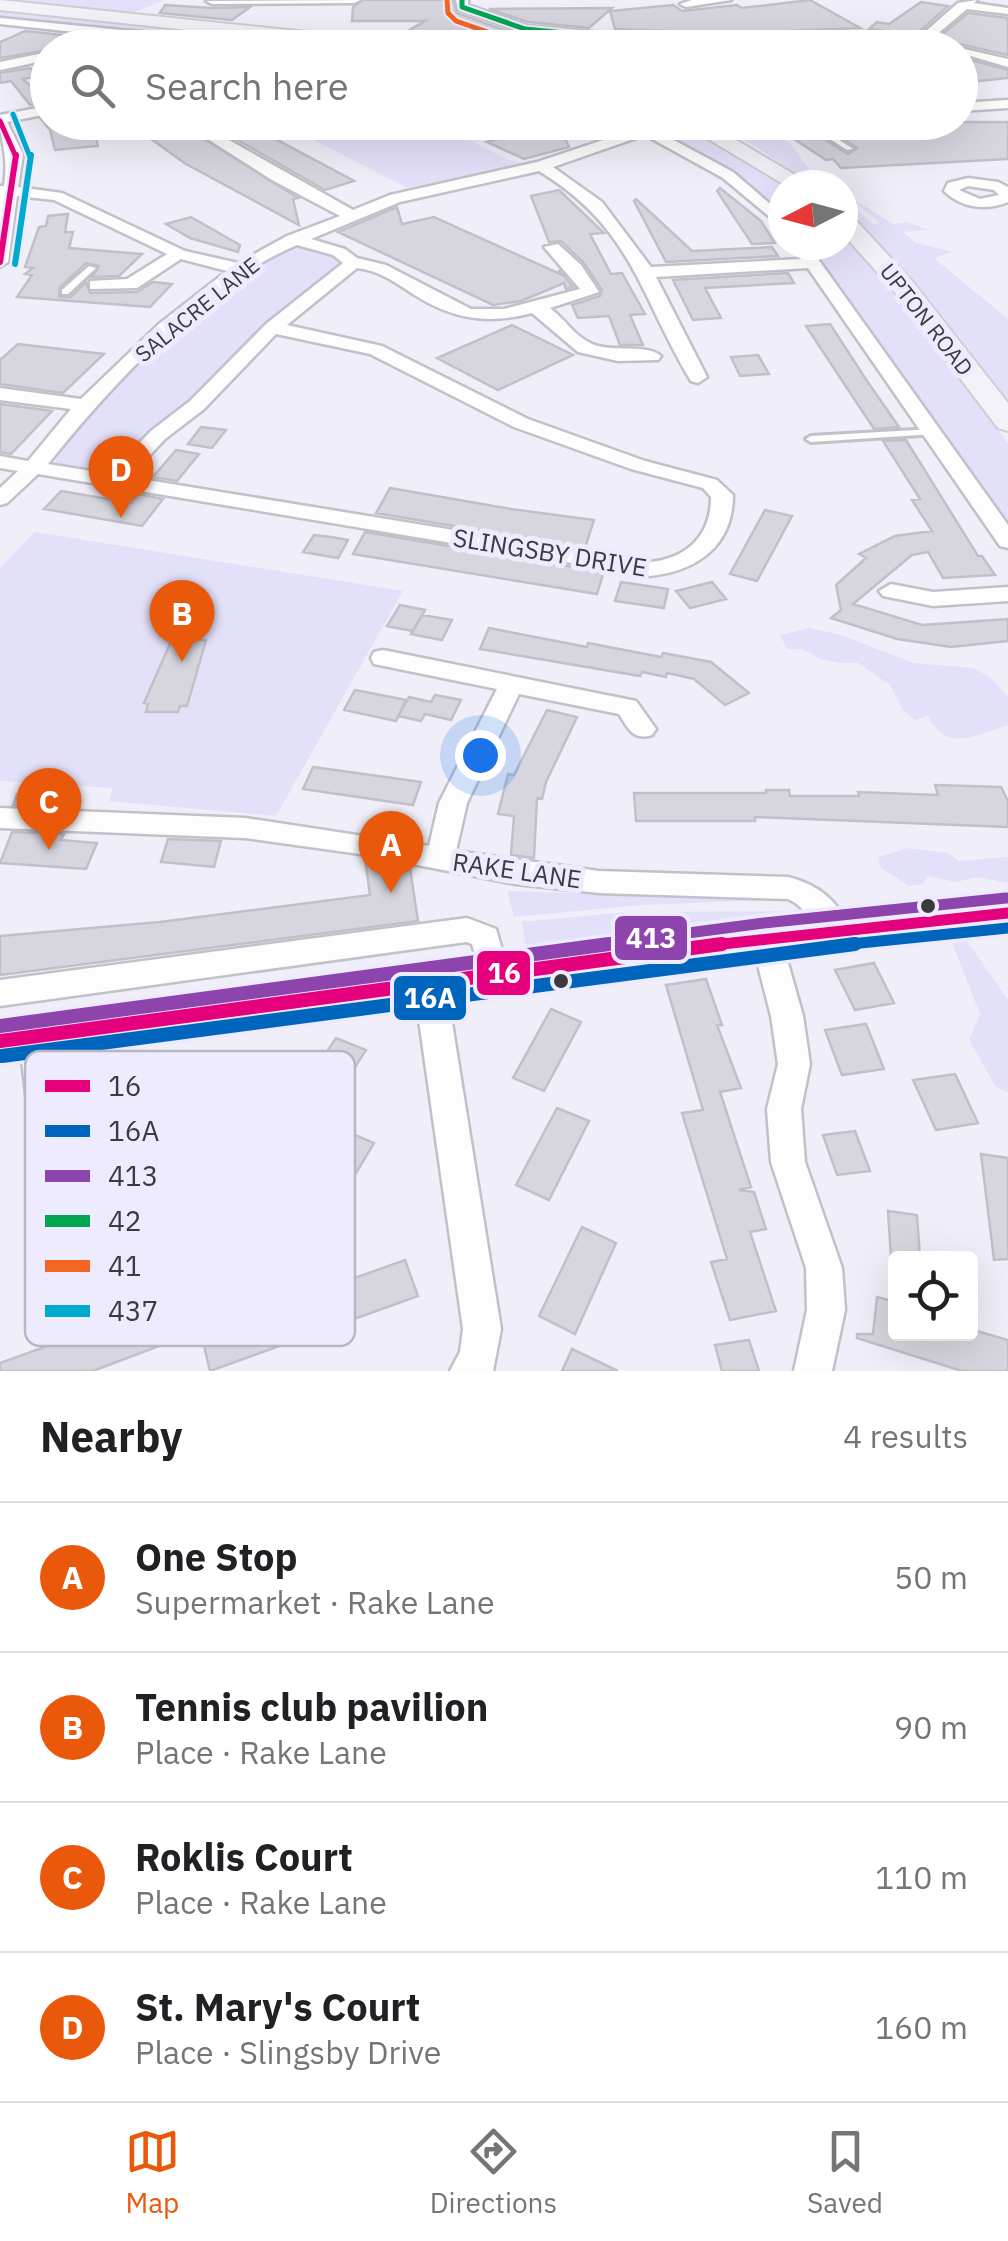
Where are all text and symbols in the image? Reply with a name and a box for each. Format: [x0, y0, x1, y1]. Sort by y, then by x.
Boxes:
search box [30, 30, 978, 140]
icon: search [65, 58, 120, 113]
text: Search here [145, 61, 349, 110]
north arrow [768, 170, 858, 260]
street label: SALACRE LANE [129, 250, 265, 368]
street label: UPTON ROAD [874, 257, 980, 381]
pin: D [88, 436, 154, 518]
street label: SLINGSBY DRIVE [451, 520, 649, 584]
pin: B [150, 580, 214, 662]
your location [455, 730, 506, 781]
pin: C [17, 768, 82, 850]
pin: A [358, 810, 424, 893]
street label: RAKE LANE [451, 845, 583, 895]
unlabelled marker [918, 896, 938, 916]
line badge: 413 [613, 914, 689, 962]
text: 413 [626, 919, 676, 956]
line badge: 16 [475, 949, 532, 997]
text: 16 [487, 954, 521, 991]
unlabelled marker [551, 971, 571, 991]
line badge: 16A [392, 974, 468, 1022]
text: 16A [404, 979, 456, 1016]
legend [25, 1051, 355, 1346]
text: 16 [108, 1067, 142, 1104]
text: 16A [108, 1112, 160, 1149]
text: 413 [108, 1157, 158, 1194]
text: 42 [108, 1202, 142, 1239]
text: 41 [108, 1247, 142, 1284]
map controls [888, 1251, 978, 1341]
button: locate [888, 1251, 978, 1341]
text: 437 [108, 1292, 158, 1329]
text: Nearby [40, 1409, 182, 1464]
text: 4 results [843, 1415, 968, 1457]
text: One Stop [135, 1532, 298, 1581]
text: A [62, 1556, 83, 1598]
text: 50 m [894, 1556, 968, 1598]
text: Supermarket · Rake Lane [135, 1581, 495, 1623]
text: Tennis club pavilion [135, 1682, 488, 1731]
text: B [62, 1706, 83, 1748]
text: 90 m [894, 1706, 968, 1748]
text: Place · Rake Lane [135, 1731, 387, 1773]
text: Roklis Court [135, 1832, 353, 1881]
text: C [62, 1856, 83, 1898]
text: 110 m [875, 1856, 968, 1898]
text: Place · Rake Lane [135, 1881, 387, 1923]
text: St. Mary's Court [135, 1982, 420, 2031]
text: D [61, 2006, 84, 2048]
text: 160 m [875, 2006, 968, 2048]
text: Place · Slingsby Drive [135, 2031, 441, 2073]
tab: Map [125, 2124, 180, 2221]
tab: Directions [430, 2124, 557, 2221]
tab: Saved [807, 2124, 883, 2221]

